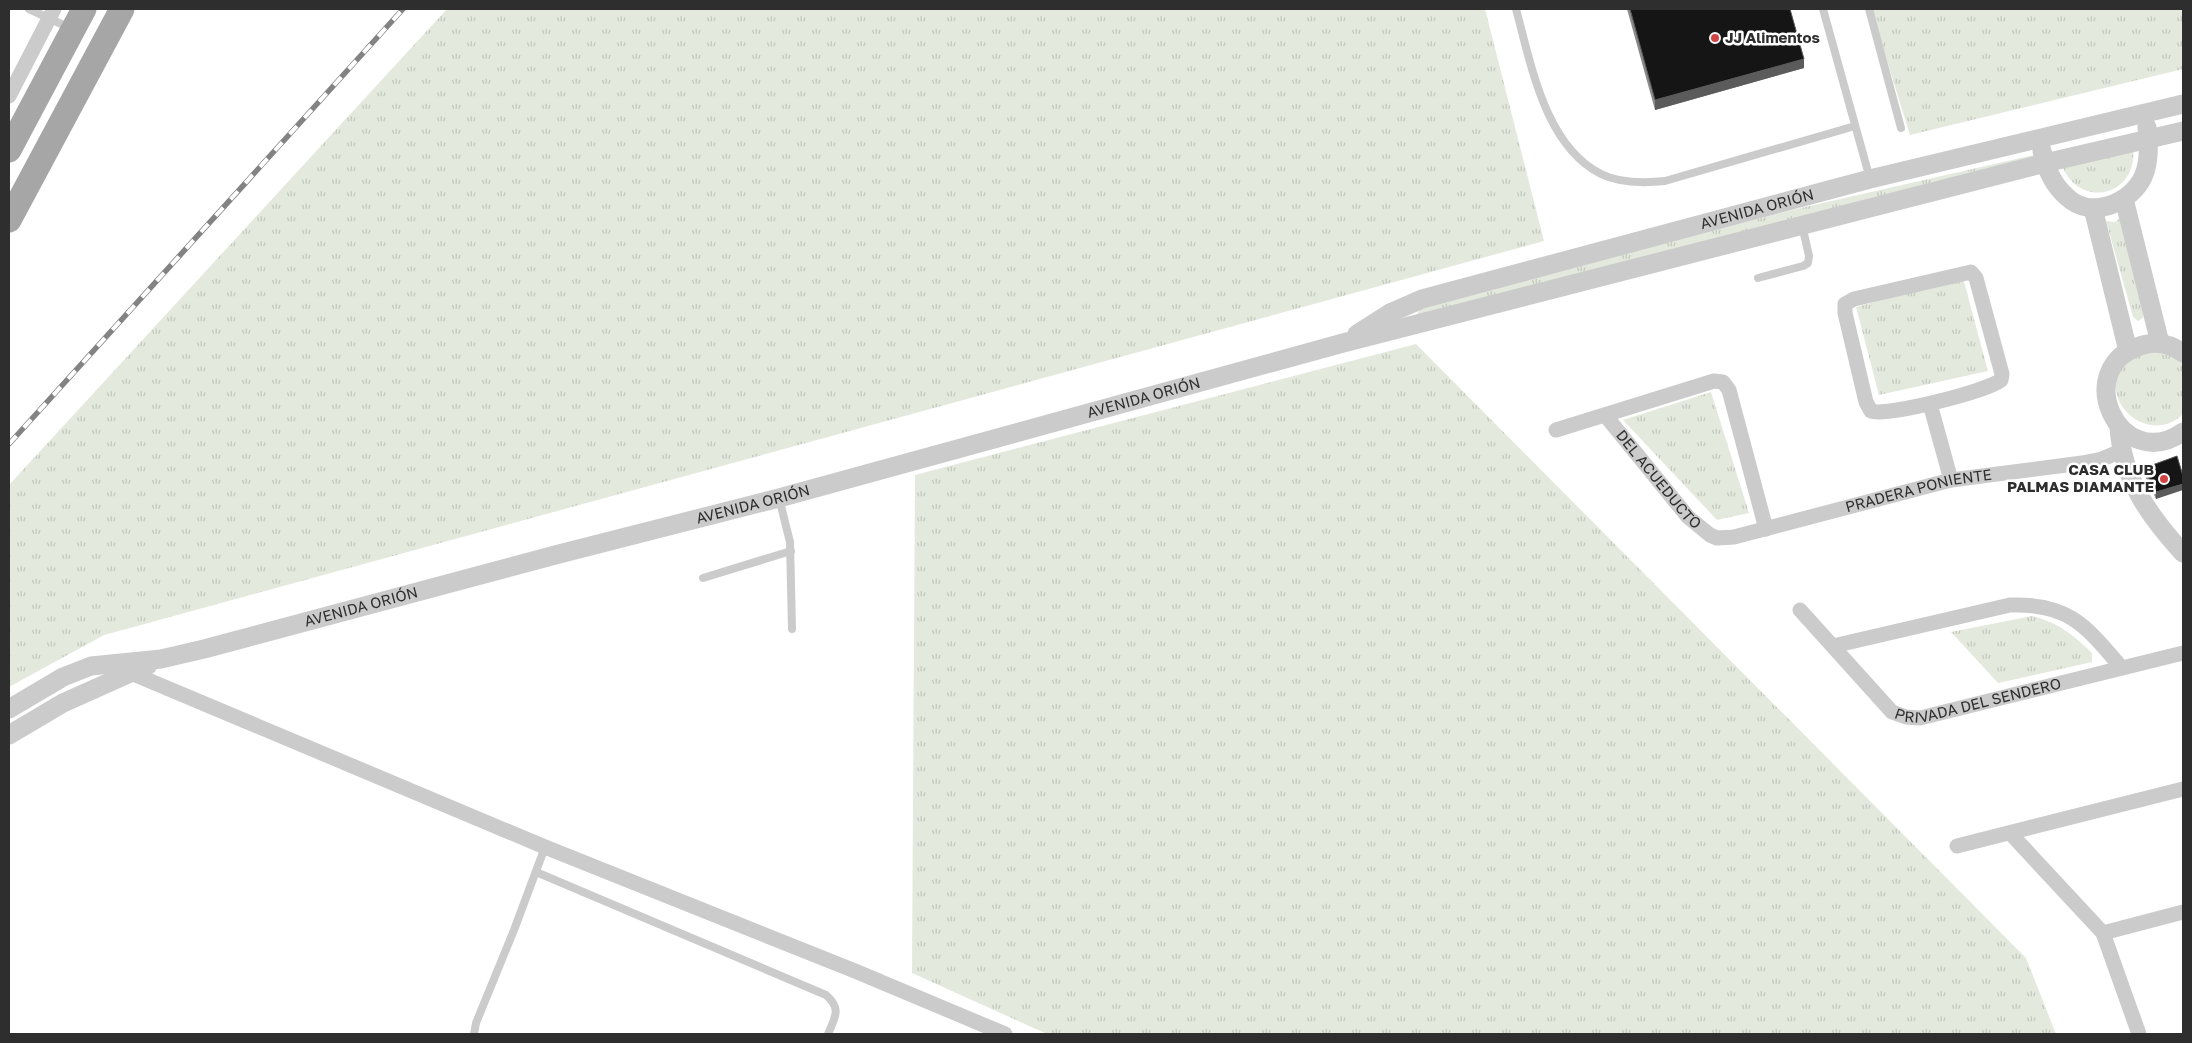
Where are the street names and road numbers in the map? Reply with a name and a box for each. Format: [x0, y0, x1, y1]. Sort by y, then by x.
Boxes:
street label: AVENIDA ORIÓN [1698, 184, 1816, 232]
street label: AVENIDA ORIÓN [1085, 373, 1202, 421]
street label: DEL ACUEDUCTO [1613, 426, 1705, 532]
street label: PRADERA PONIENTE [1843, 465, 1993, 515]
street label: AVENIDA ORIÓN [694, 480, 811, 527]
street label: AVENIDA ORIÓN [302, 582, 420, 630]
street label: PRIVADA DEL SENDERO [1892, 673, 2063, 726]

